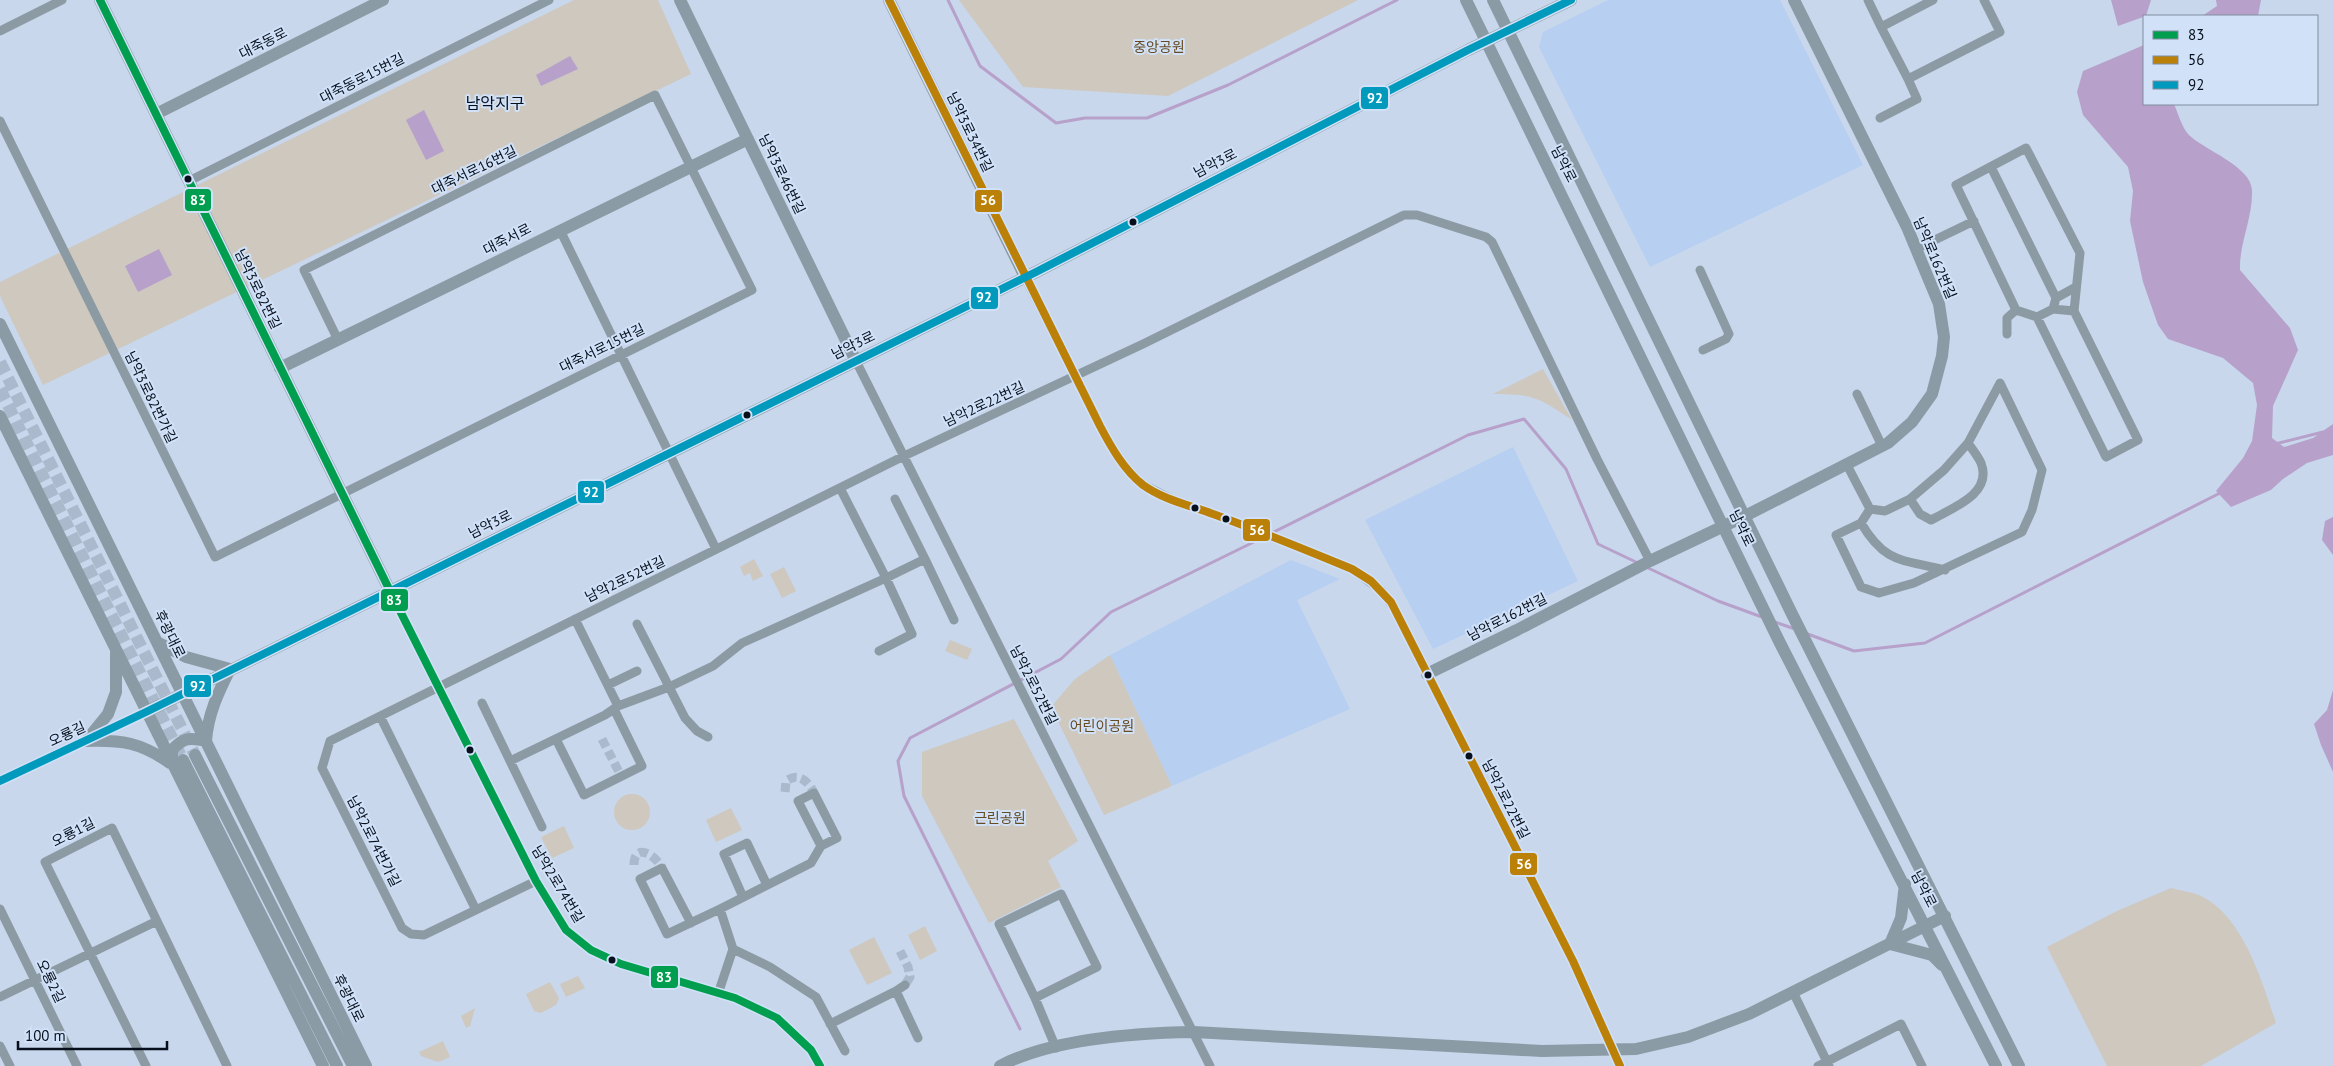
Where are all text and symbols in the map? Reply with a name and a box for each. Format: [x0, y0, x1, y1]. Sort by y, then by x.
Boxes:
legend [2143, 15, 2318, 105]
street label: 대죽동로 [236, 23, 290, 63]
text: 83 [2188, 25, 2204, 44]
park label: 중앙공원 [1133, 38, 1185, 56]
street label: 대죽동로15번길 [317, 49, 407, 107]
text: 56 [2188, 50, 2204, 69]
text: 92 [2188, 75, 2204, 94]
line badge: 92 [1360, 86, 1389, 110]
street label: 남악3로34번길 [943, 89, 997, 175]
text: 92 [1367, 89, 1383, 107]
district label: 남악지구 [466, 93, 524, 113]
street label: 남악3로46번길 [755, 131, 809, 217]
street label: 대죽서로16번길 [428, 142, 520, 198]
street label: 남악로 [1547, 143, 1581, 185]
street label: 남악3로 [1190, 144, 1240, 182]
unlabelled marker [183, 174, 193, 184]
line badge: 83 [184, 188, 212, 212]
line badge: 56 [974, 189, 1003, 213]
text: 83 [190, 191, 206, 209]
text: 56 [980, 191, 996, 209]
street label: 남악로162번길 [1910, 214, 1960, 302]
unlabelled marker [1128, 217, 1138, 227]
street label: 대죽서로 [480, 219, 534, 259]
street label: 남악3로82번길 [231, 246, 285, 332]
line badge: 92 [970, 286, 999, 310]
text: 92 [976, 288, 992, 306]
street label: 대죽서로15번길 [556, 320, 648, 376]
street label: 남악3로 [828, 327, 878, 363]
street label: 남악3로82번가길 [121, 348, 181, 446]
street label: 남악2로22번길 [941, 377, 1027, 431]
unlabelled marker [742, 410, 752, 420]
line badge: 92 [577, 480, 605, 504]
text: 92 [583, 483, 599, 501]
unlabelled marker [1190, 503, 1200, 513]
street label: 남악3로 [465, 506, 515, 542]
street label: 남악로 [1725, 507, 1759, 549]
unlabelled marker [1221, 514, 1231, 524]
line badge: 56 [1242, 518, 1271, 542]
text: 56 [1249, 521, 1265, 539]
street label: 남악2로52번길 [582, 552, 668, 606]
line badge: 83 [380, 588, 409, 612]
street label: 남악로162번길 [1464, 589, 1550, 645]
text: 83 [386, 591, 402, 609]
street label: 후광대로 [151, 607, 189, 661]
street label: 남악2로52번길 [1006, 642, 1062, 728]
unlabelled marker [1423, 670, 1433, 680]
line badge: 92 [183, 674, 212, 698]
text: 92 [190, 677, 206, 695]
park label: 어린이공원 [1070, 717, 1134, 735]
street label: 오룡길 [46, 718, 88, 750]
unlabelled marker [465, 745, 475, 755]
unlabelled marker [1464, 751, 1474, 761]
street label: 남악2로22번길 [1478, 756, 1534, 842]
street label: 남악2로74번가길 [343, 792, 405, 890]
park label: 근린공원 [974, 809, 1026, 827]
street label: 오룡1길 [48, 813, 98, 851]
street label: 남악2로74번길 [528, 842, 588, 926]
line badge: 56 [1509, 852, 1538, 876]
text: 56 [1516, 855, 1532, 873]
street label: 남악로 [1907, 868, 1941, 910]
unlabelled marker [607, 955, 617, 965]
street label: 오룡2길 [33, 956, 69, 1006]
line badge: 83 [650, 965, 679, 989]
text: 83 [656, 968, 672, 986]
street label: 후광대로 [330, 971, 368, 1025]
scale bar [18, 1018, 166, 1050]
text: 100 m [25, 1026, 66, 1045]

